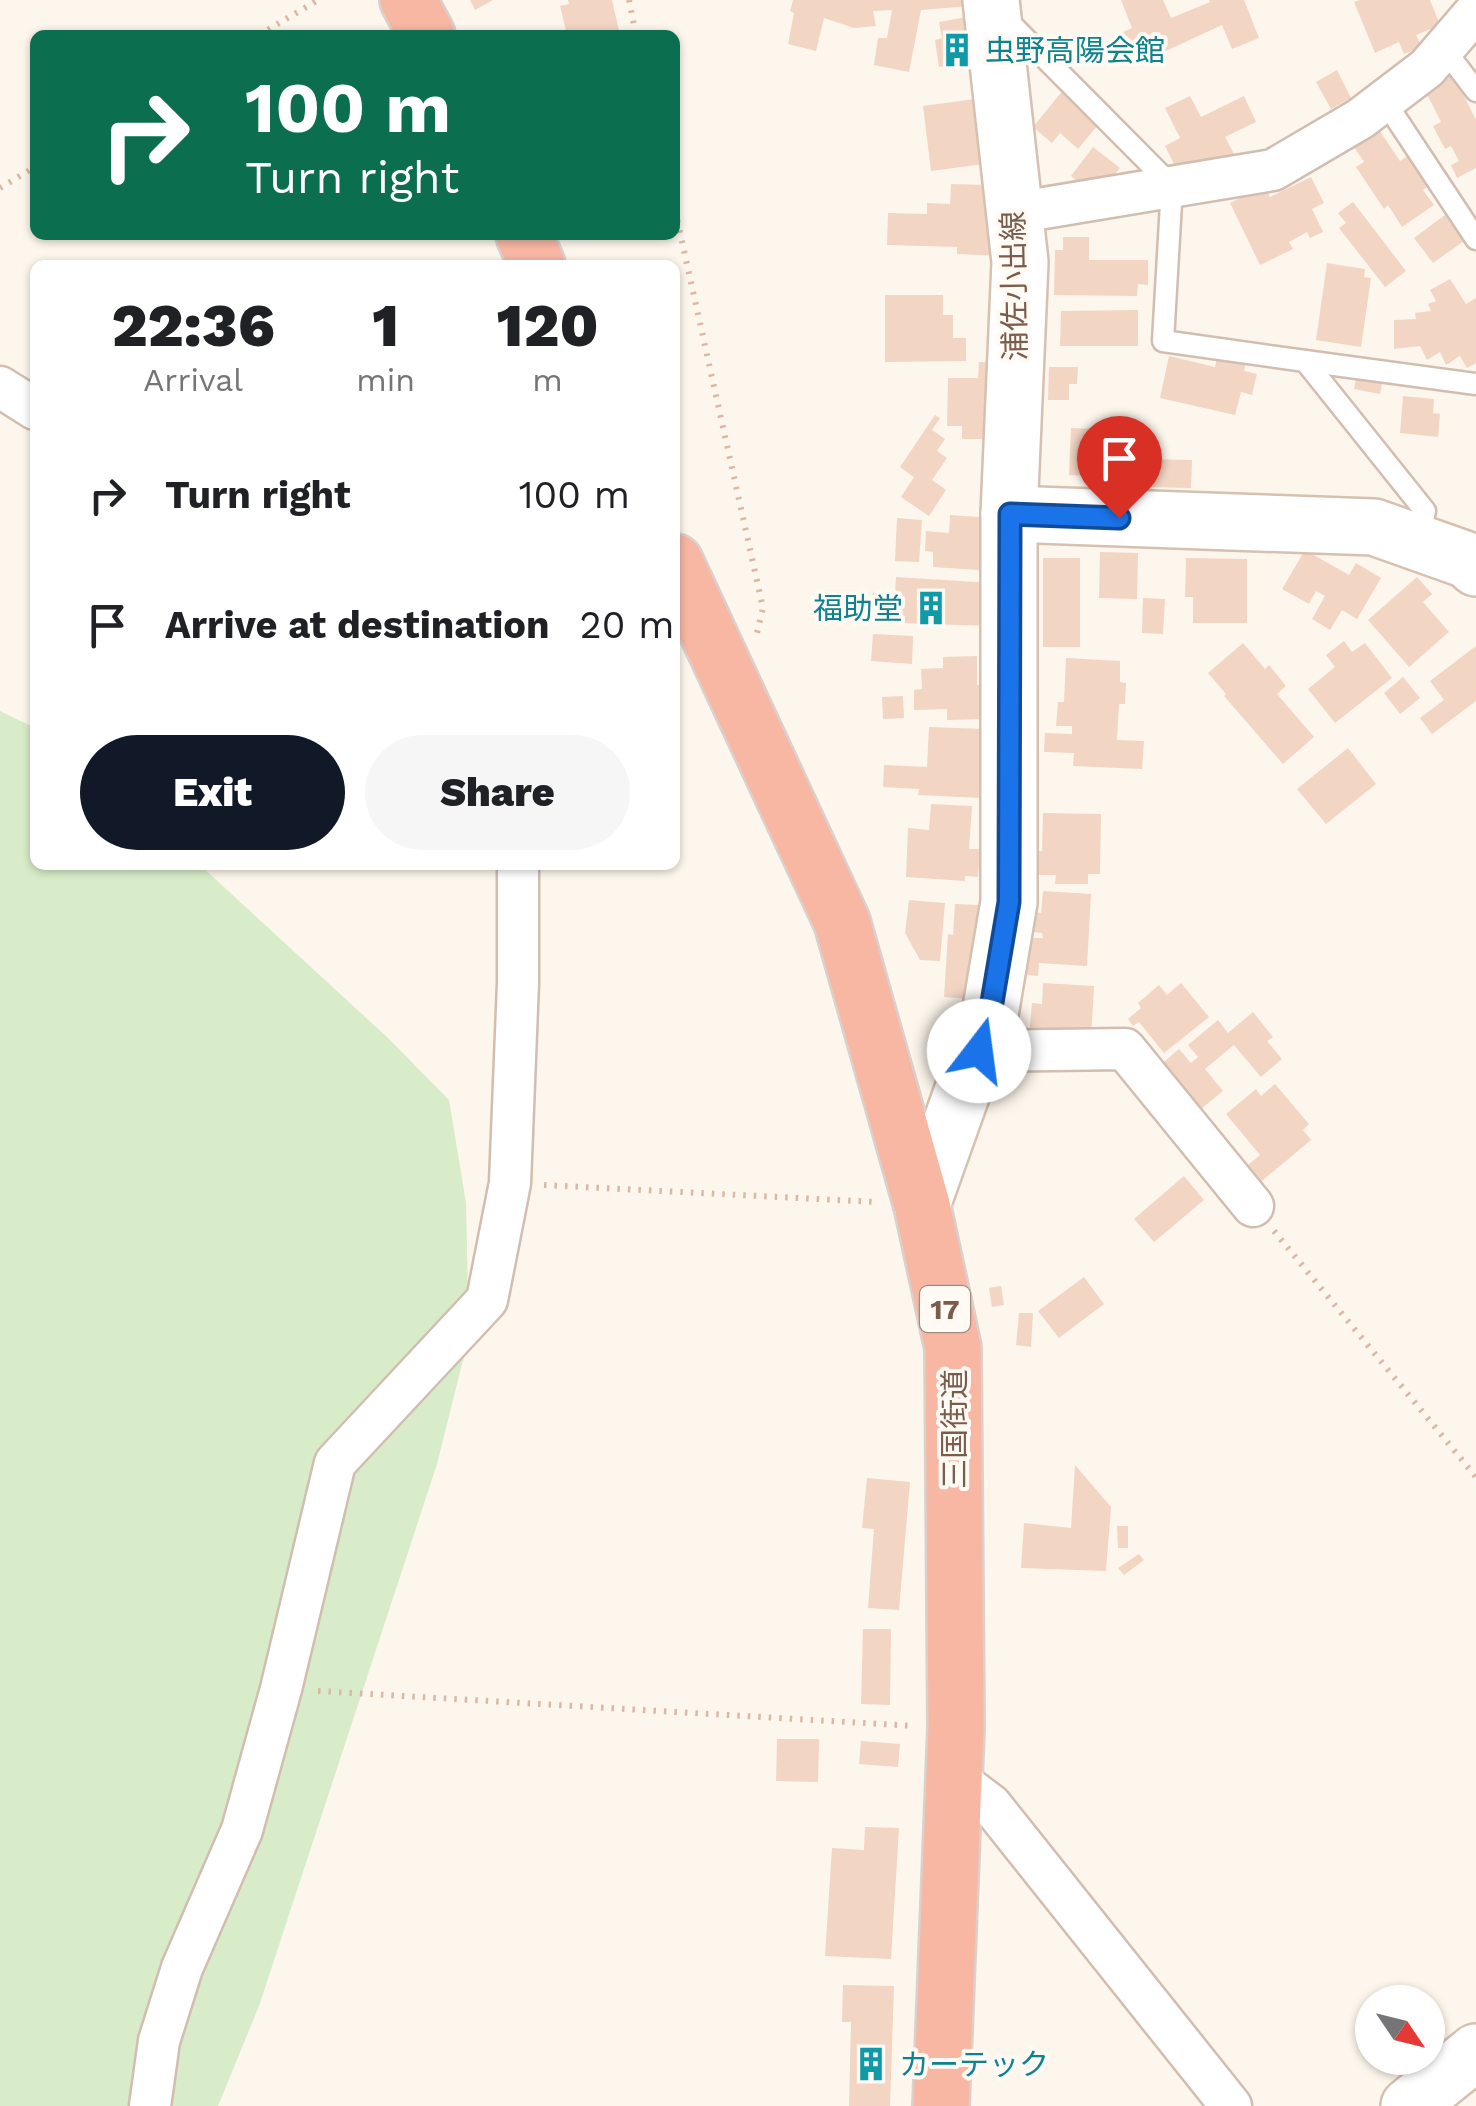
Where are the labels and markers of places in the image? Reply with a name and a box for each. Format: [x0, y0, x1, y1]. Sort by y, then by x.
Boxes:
building icon: 虫野高陽会館 [938, 31, 976, 69]
place label: 虫野高陽会館 [985, 33, 1165, 68]
pin [1077, 416, 1162, 519]
building icon: 福助堂 [912, 589, 950, 627]
place label: 福助堂 [813, 591, 903, 626]
building icon: カーテック [852, 2045, 890, 2083]
place label: カーテック [899, 2047, 1049, 2082]

